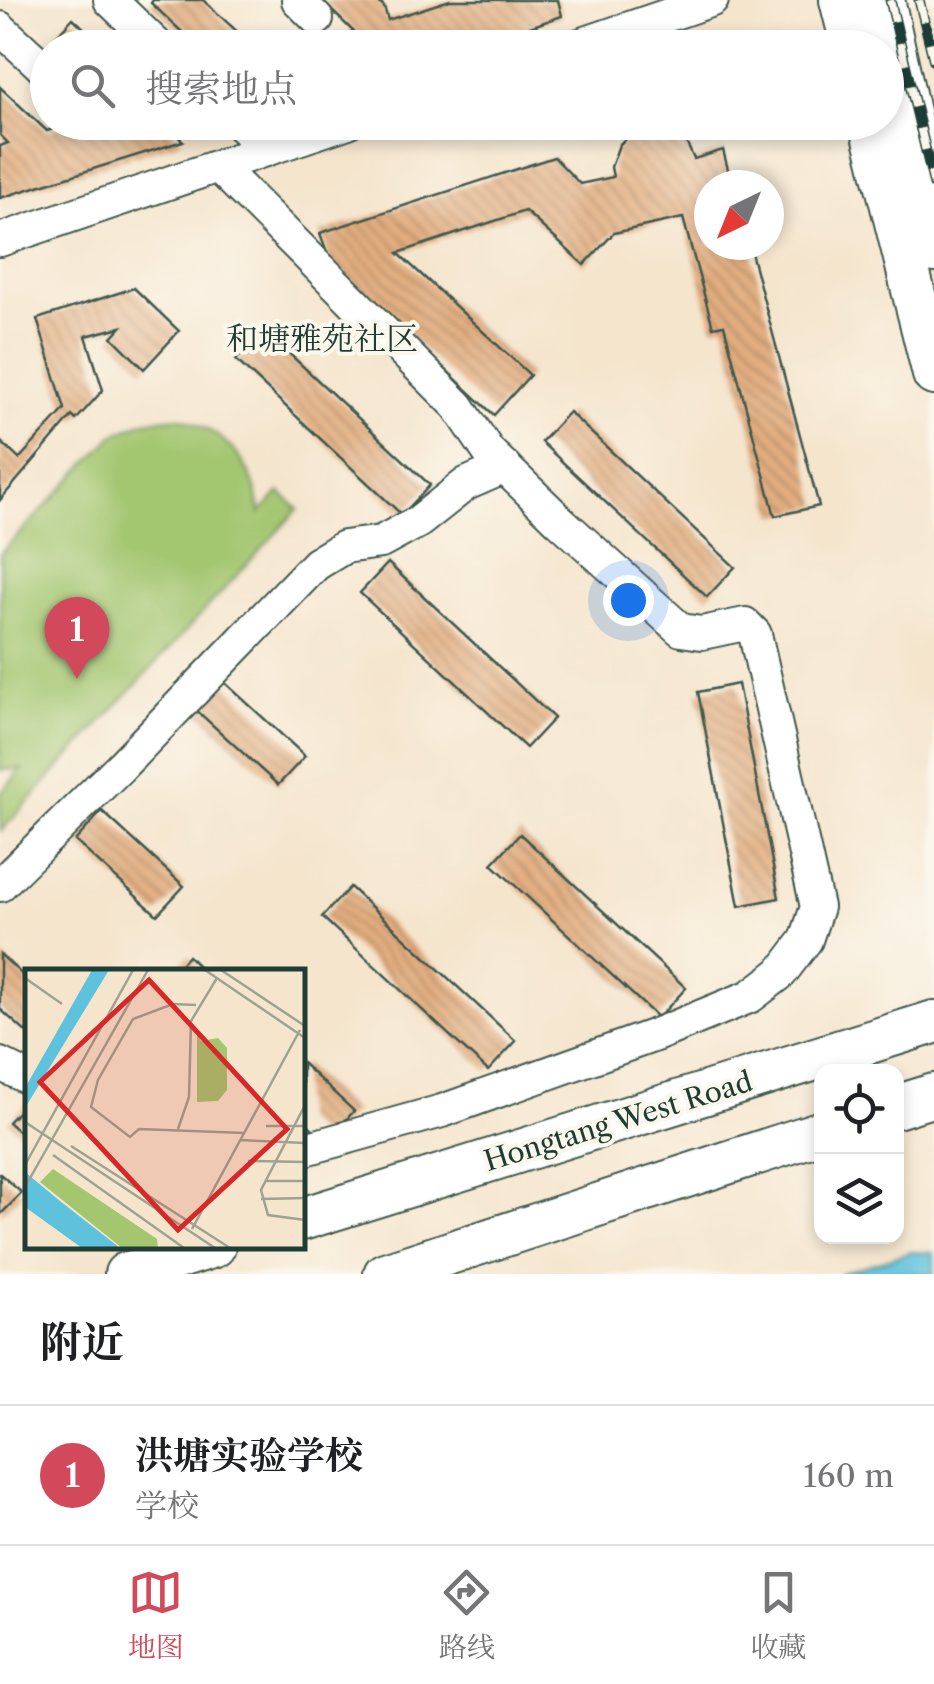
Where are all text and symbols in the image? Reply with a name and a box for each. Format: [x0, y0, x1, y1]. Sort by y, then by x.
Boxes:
search box [30, 30, 904, 140]
icon: search [65, 58, 120, 113]
text: 搜索地点 [145, 65, 297, 112]
north arrow [694, 170, 784, 260]
district label: 和塘雅苑社区 [226, 319, 418, 358]
your location [603, 575, 654, 626]
pin: 1 [44, 596, 110, 679]
inset map [25, 969, 305, 1249]
street label: Hongtang West Road [480, 1064, 756, 1178]
map controls [814, 1064, 904, 1244]
button: locate [814, 1064, 904, 1154]
button: layers [814, 1154, 904, 1244]
text: 附近 [40, 1316, 124, 1368]
text: 洪塘实验学校 [135, 1432, 363, 1479]
text: 1 [65, 1456, 80, 1495]
text: 160 m [803, 1456, 894, 1495]
text: 学校 [135, 1486, 199, 1525]
tab: 地图 [128, 1565, 184, 1665]
tab: 路线 [439, 1565, 495, 1665]
tab: 收藏 [750, 1565, 806, 1665]

